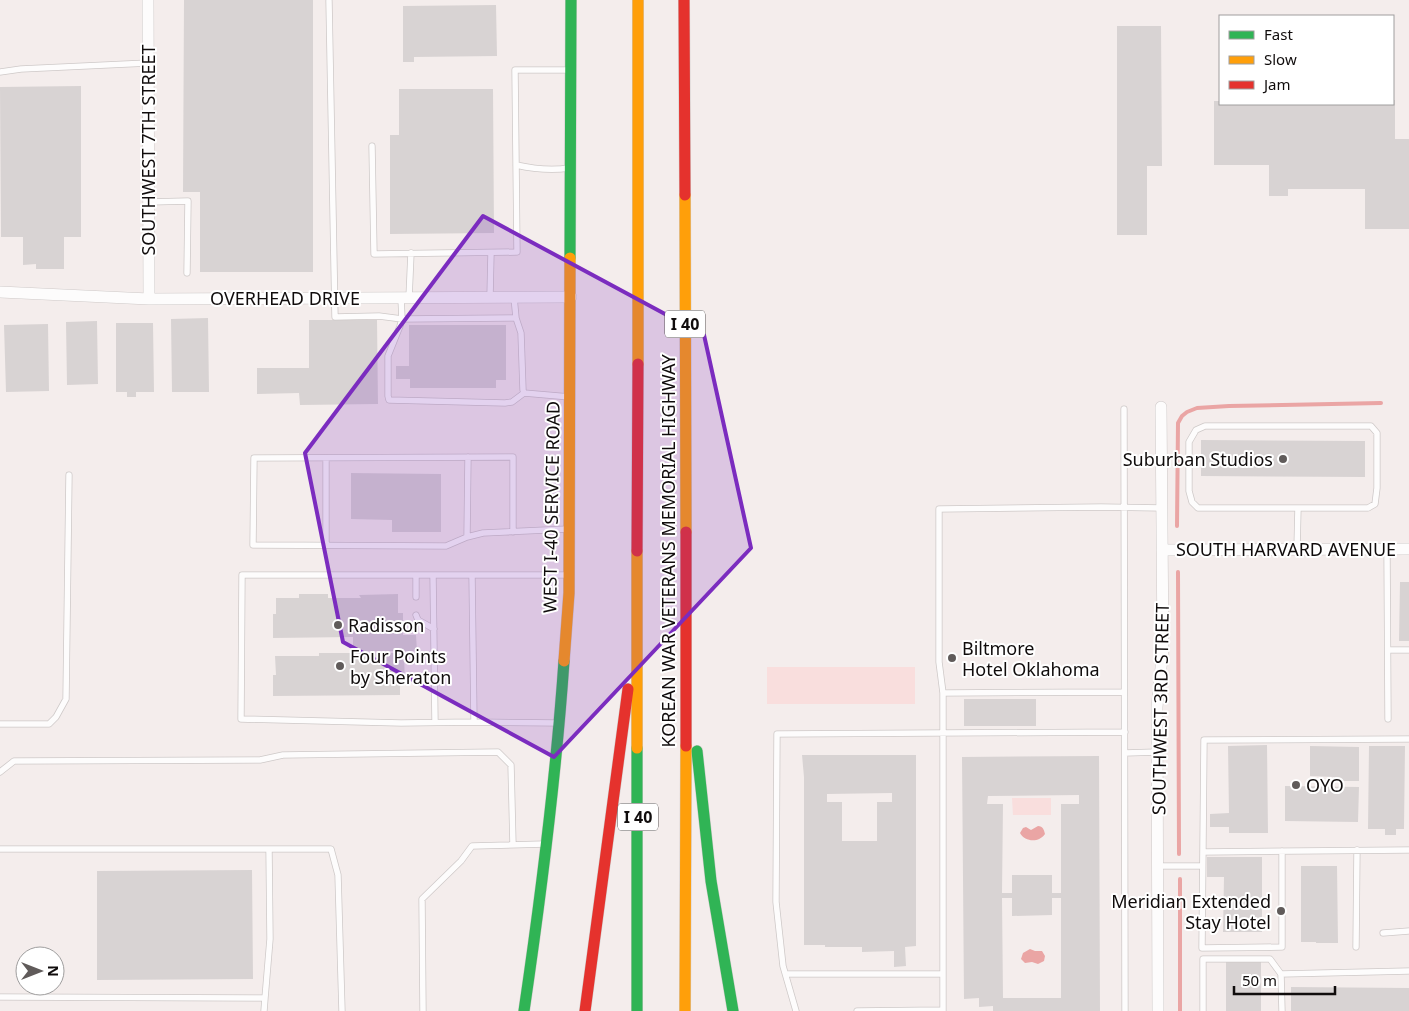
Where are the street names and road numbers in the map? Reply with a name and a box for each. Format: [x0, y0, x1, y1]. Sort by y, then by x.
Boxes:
street label: SOUTHWEST 7TH STREET [136, 44, 160, 256]
street label: OVERHEAD DRIVE [210, 286, 360, 310]
road number: I 40 [665, 310, 705, 338]
street label: KOREAN WAR VETERANS MEMORIAL HIGHWAY [656, 354, 680, 748]
street label: WEST I-40 SERVICE ROAD [537, 401, 565, 613]
street label: SOUTH HARVARD AVENUE [1176, 537, 1396, 561]
street label: SOUTHWEST 3RD STREET [1146, 603, 1174, 815]
road number: I 40 [618, 804, 658, 830]

